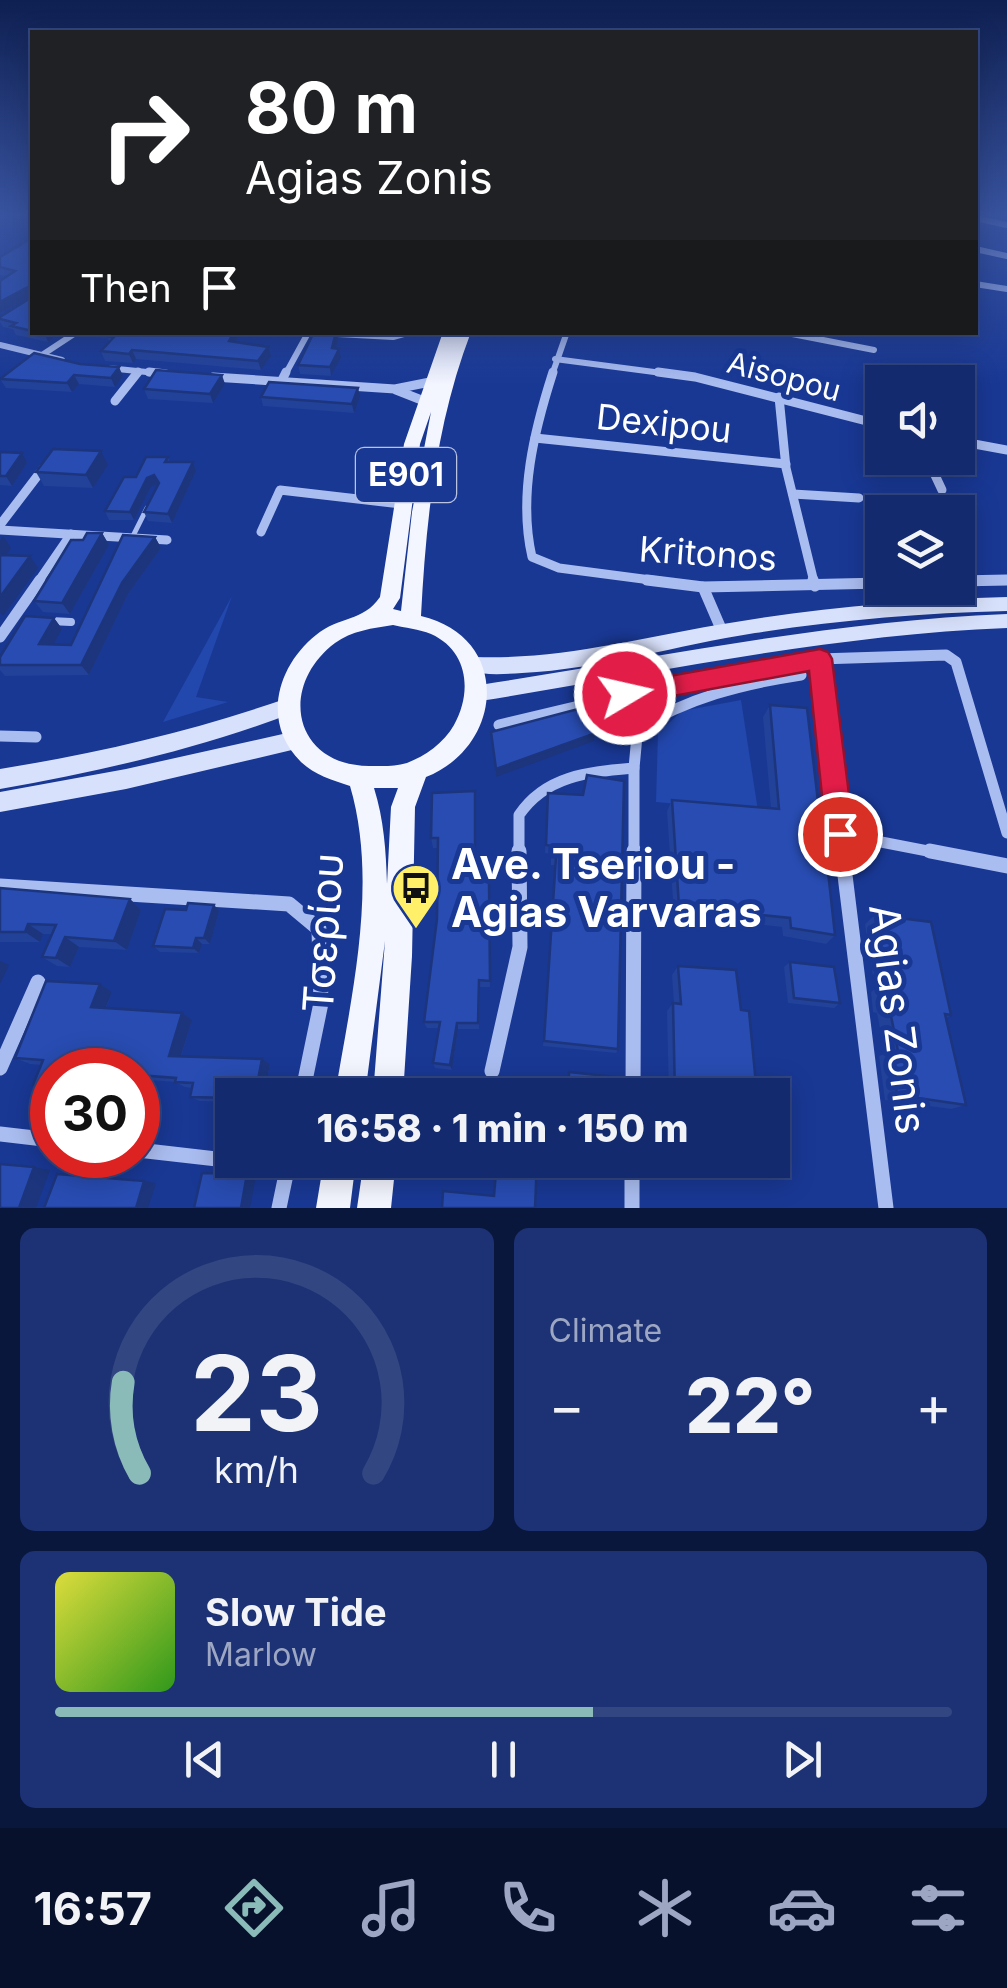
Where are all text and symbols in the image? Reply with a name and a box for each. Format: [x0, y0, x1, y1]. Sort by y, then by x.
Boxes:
text: 80 m [245, 65, 418, 150]
icon: right [80, 70, 210, 200]
text: Agias Zonis [245, 150, 493, 205]
icon: arrive [192, 260, 247, 315]
text: Then [80, 265, 172, 311]
street label: Aisopou [724, 344, 845, 408]
map controls [865, 365, 975, 605]
button: sound [865, 365, 975, 475]
street label: Dexipou [594, 395, 734, 451]
road number: E901 [356, 448, 456, 502]
button: layers [865, 495, 975, 605]
street label: Kritonos [638, 527, 778, 579]
position arrow [573, 642, 677, 746]
pin [798, 792, 883, 877]
icon: arrive [813, 807, 868, 862]
place label: Ave. Tseriou - Agias Varvaras [451, 838, 762, 937]
street label: Τσερίου [291, 851, 354, 1015]
bus stop icon: Ave. Tseriou - Agias Varvaras [390, 862, 442, 930]
street label: Agias Zonis [859, 901, 938, 1137]
speed limit sign: 30 [30, 1048, 160, 1178]
text: 16:58 · 1 min · 150 m [317, 1105, 688, 1151]
text: Climate [549, 1311, 662, 1350]
text: 23 [190, 1330, 323, 1456]
text: 22° [685, 1360, 815, 1451]
text: − [549, 1373, 585, 1439]
text: + [916, 1373, 952, 1439]
text: km/h [214, 1448, 299, 1492]
text: Slow Tide [205, 1589, 387, 1635]
text: Marlow [205, 1635, 317, 1674]
icon: previous [177, 1732, 232, 1787]
icon: pause [476, 1732, 531, 1787]
icon: next [775, 1732, 830, 1787]
icon: directions [219, 1873, 289, 1943]
icon: music [356, 1873, 426, 1943]
icon: phone [493, 1873, 563, 1943]
icon: climate [630, 1873, 700, 1943]
icon: car [767, 1873, 837, 1943]
icon: filters [903, 1873, 973, 1943]
text: 16:57 [33, 1881, 152, 1936]

